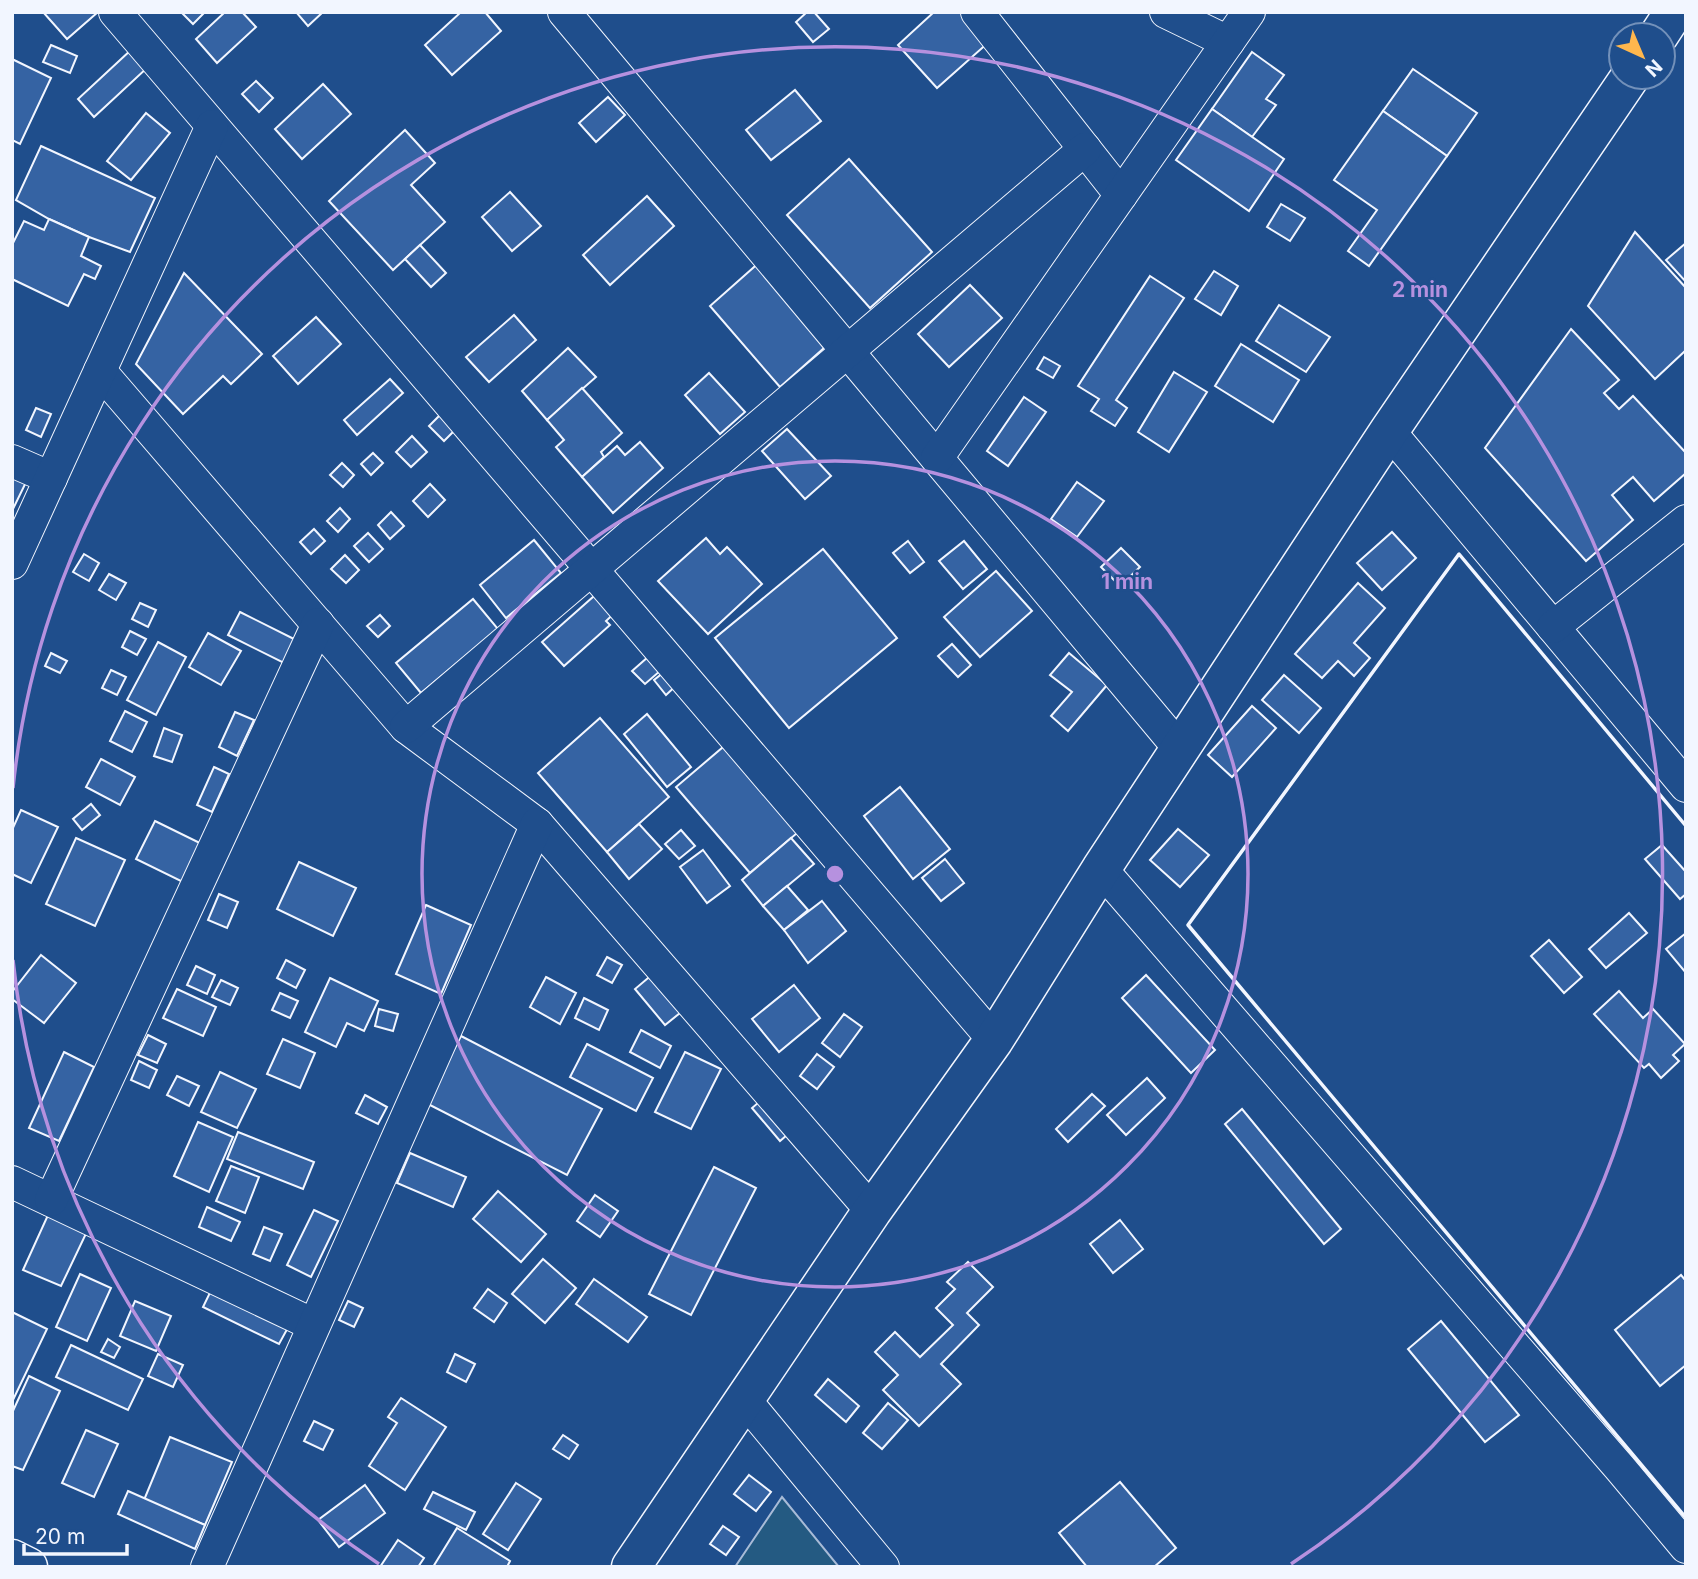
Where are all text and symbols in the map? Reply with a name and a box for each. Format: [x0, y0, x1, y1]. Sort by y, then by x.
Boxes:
north arrow [1607, 21, 1677, 91]
text: N [1640, 55, 1667, 81]
text: 2 min [1392, 277, 1448, 302]
text: 1 min [1101, 569, 1153, 594]
centre of rings [823, 862, 847, 886]
scale bar [24, 1512, 128, 1556]
text: 20 m [35, 1524, 85, 1549]

